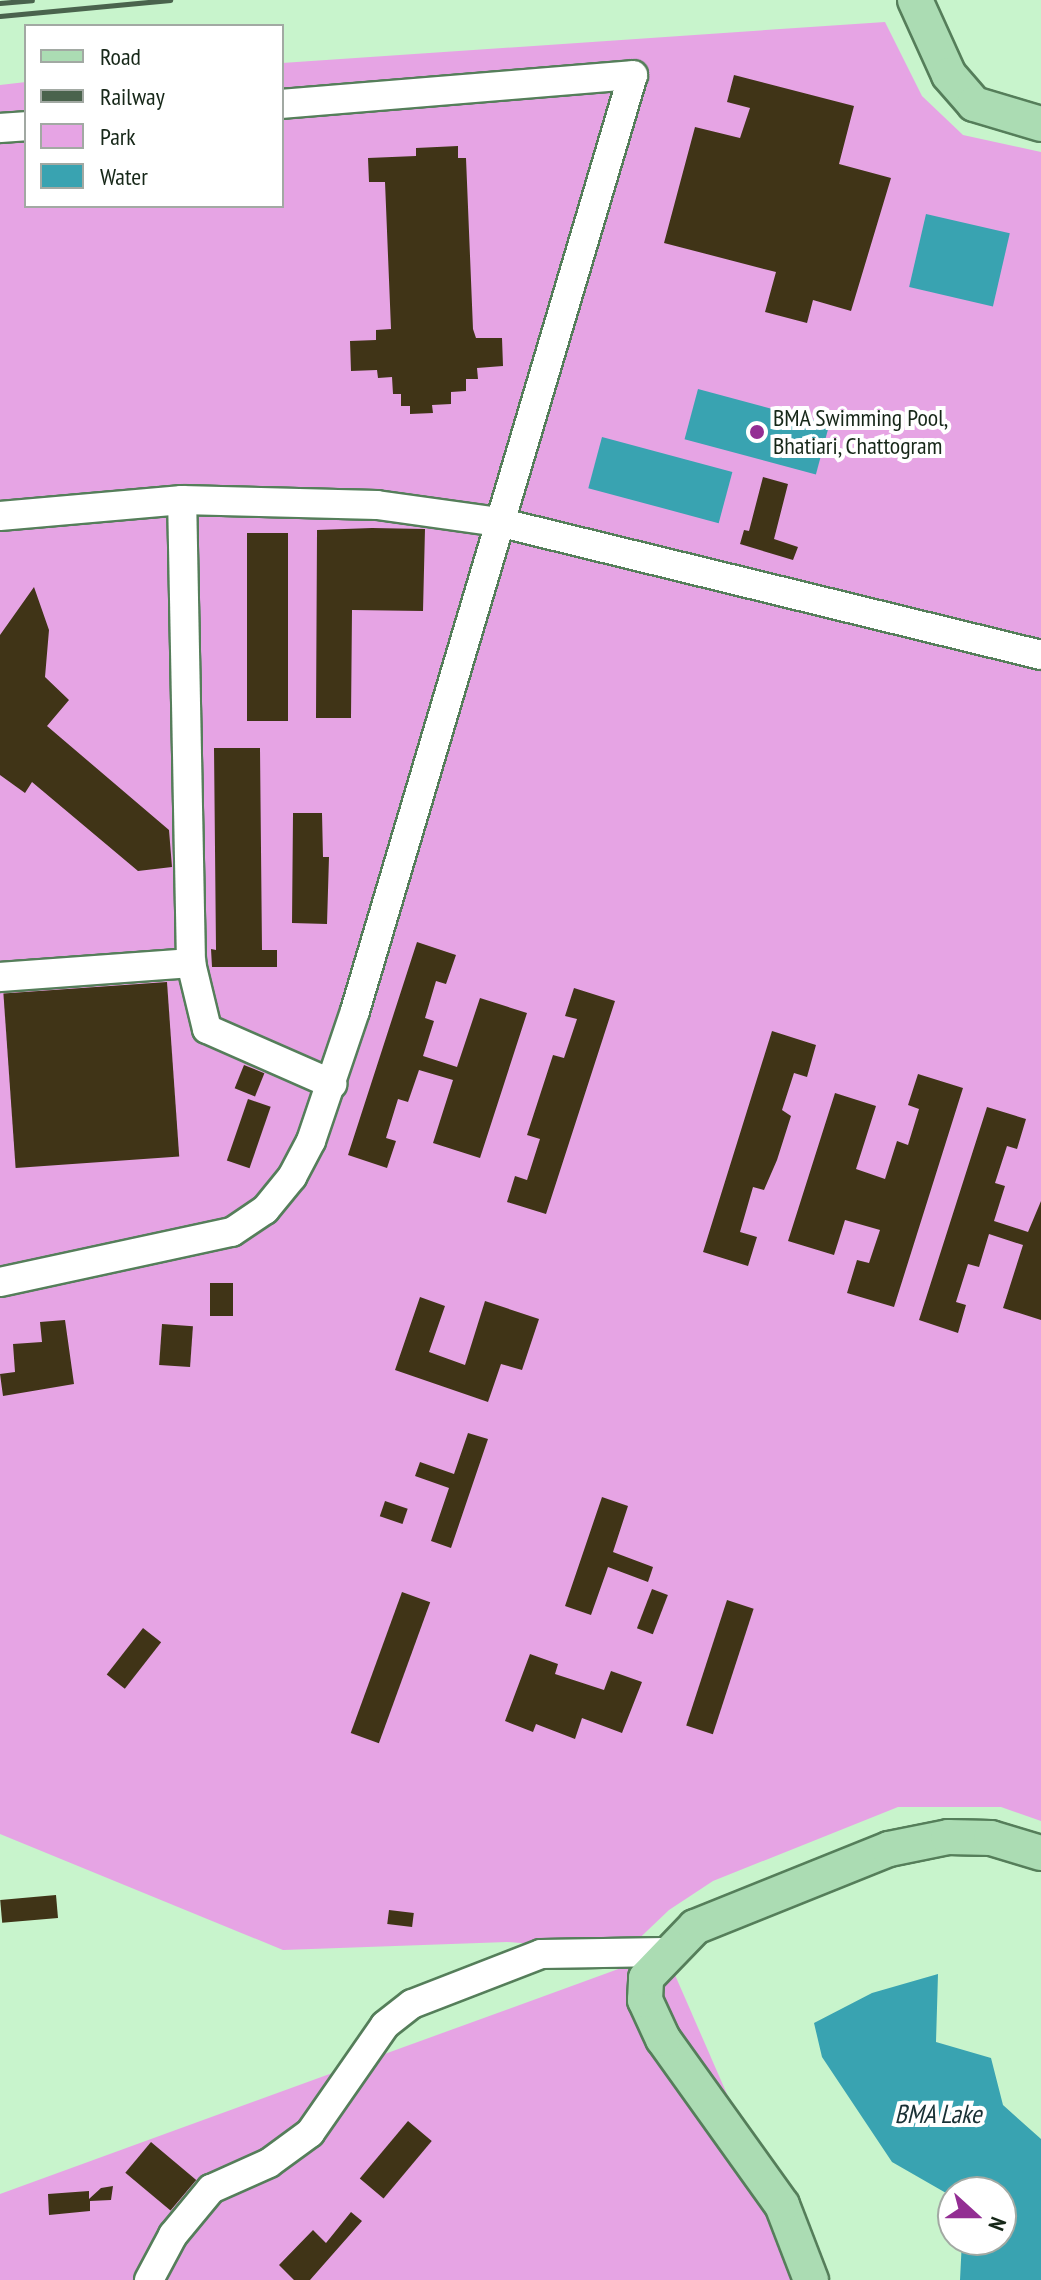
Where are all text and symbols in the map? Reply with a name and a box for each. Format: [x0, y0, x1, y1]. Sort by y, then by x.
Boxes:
legend [24, 24, 284, 208]
text: Road [100, 41, 141, 72]
text: Railway [100, 81, 165, 112]
text: Park [100, 121, 136, 152]
text: Water [100, 161, 148, 192]
place label: BMA Swimming Pool, Bhatiari, Chattogram [773, 404, 949, 460]
marker: BMA Swimming Pool, Bhatiari, Chattogram [748, 423, 766, 441]
water label: BMA Lake [894, 2098, 982, 2130]
north arrow [937, 2176, 1017, 2256]
text: N [982, 2213, 1013, 2234]

